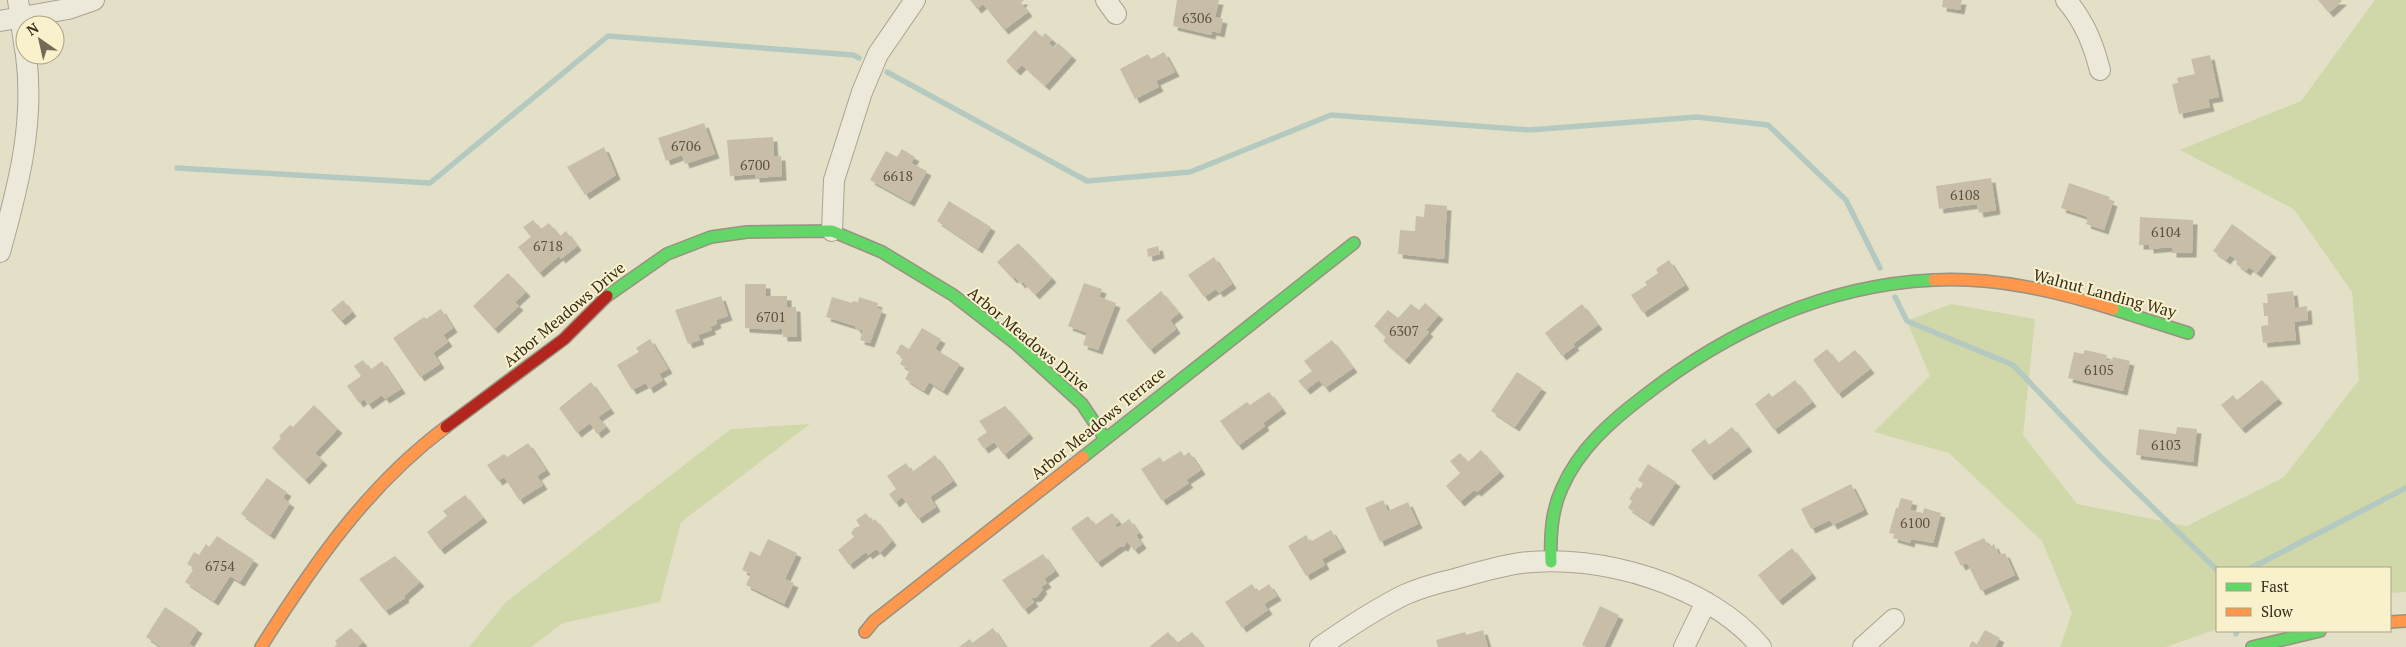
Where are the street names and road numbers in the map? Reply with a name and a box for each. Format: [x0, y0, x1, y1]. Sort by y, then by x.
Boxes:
street label: Arbor Meadows Drive [498, 256, 630, 372]
street label: Walnut Landing Way [2031, 263, 2180, 323]
street label: Arbor Meadows Drive [963, 281, 1095, 397]
street label: Arbor Meadows Terrace [1026, 362, 1170, 484]

